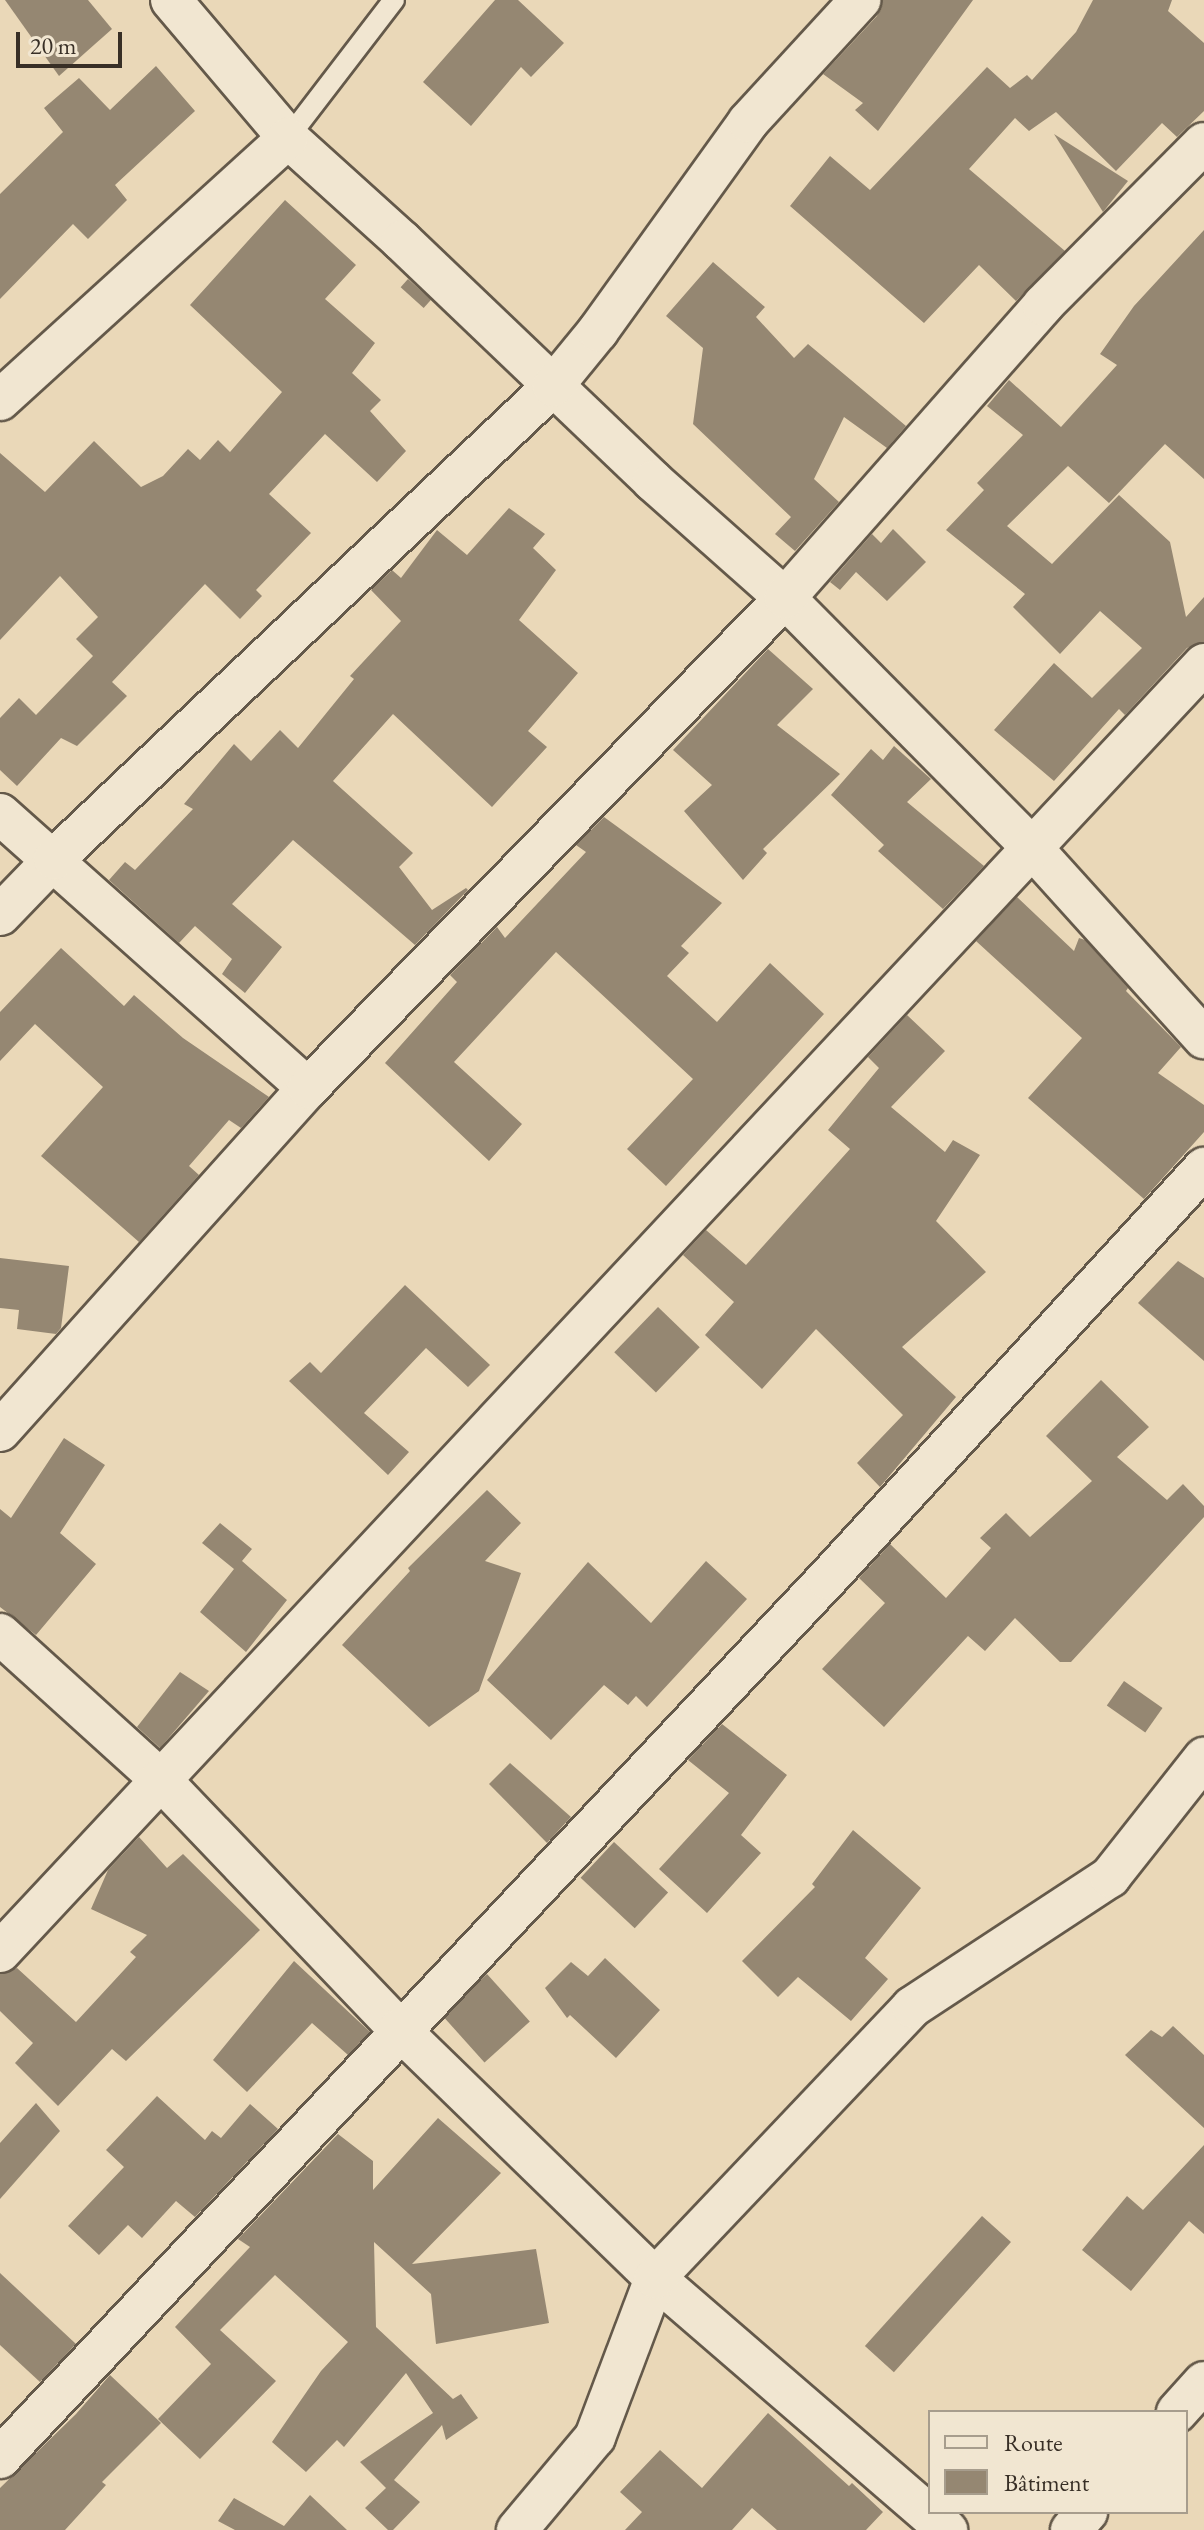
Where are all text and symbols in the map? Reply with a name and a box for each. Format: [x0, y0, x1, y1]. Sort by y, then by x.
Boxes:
scale bar [20, 16, 126, 66]
text: 20 m [30, 30, 77, 61]
legend [928, 2410, 1188, 2514]
text: Route [1004, 2427, 1063, 2458]
text: Bâtiment [1004, 2467, 1089, 2498]

